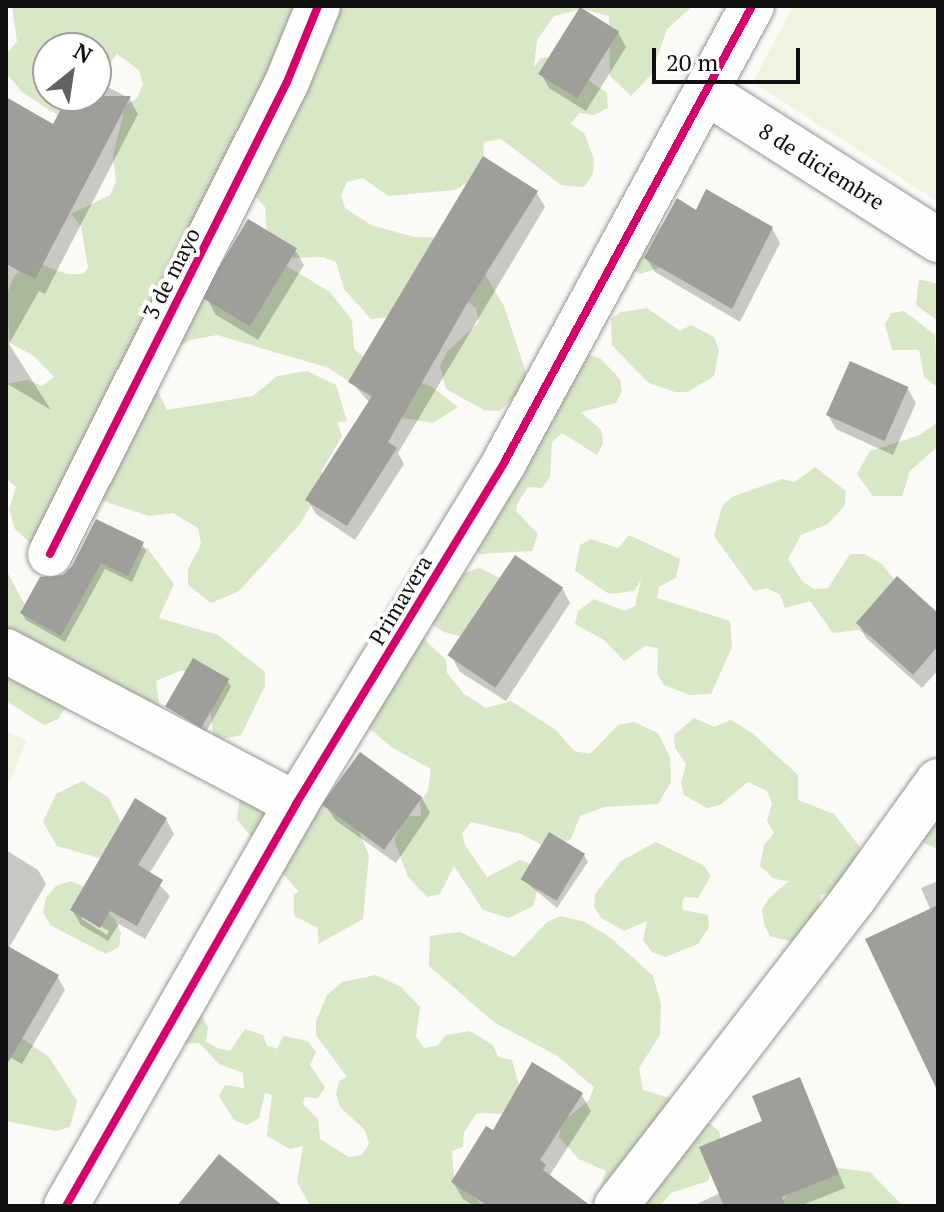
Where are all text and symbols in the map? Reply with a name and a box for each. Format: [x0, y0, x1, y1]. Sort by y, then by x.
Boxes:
north arrow [32, 32, 112, 112]
scale bar [656, 32, 804, 82]
text: N [69, 36, 98, 69]
text: 20 m [666, 46, 718, 78]
street label: 8 de diciembre [754, 117, 890, 215]
street label: 3 de mayo [137, 223, 205, 323]
street label: Primavera [363, 550, 437, 650]

